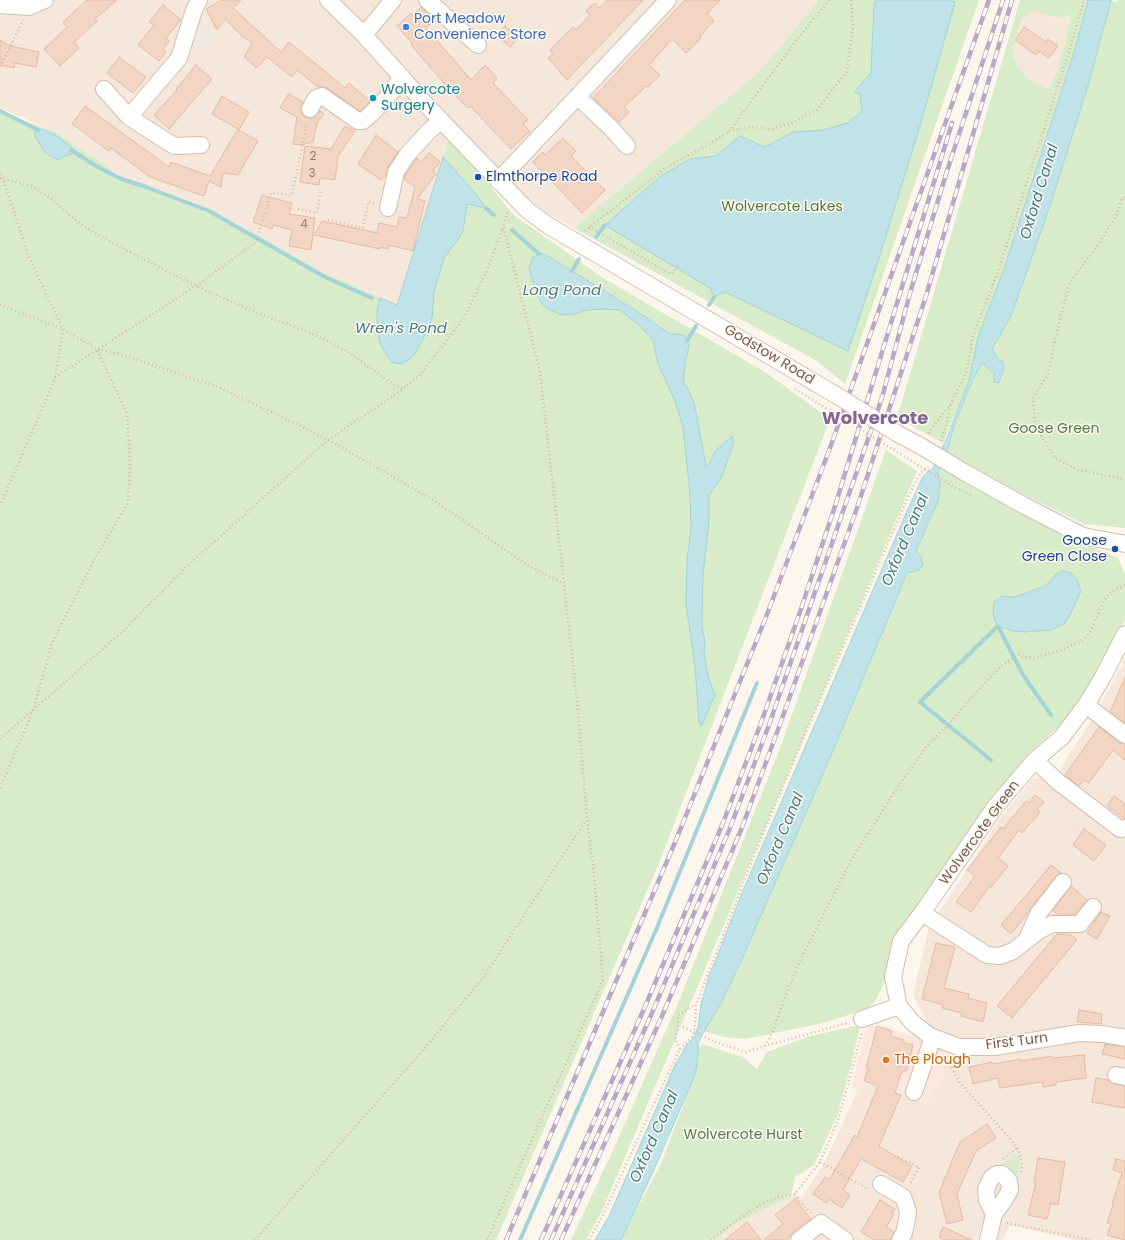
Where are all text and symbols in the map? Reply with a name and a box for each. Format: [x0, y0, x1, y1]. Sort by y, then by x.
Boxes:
place label: Port Meadow Convenience Store [414, 11, 546, 44]
marker: Port Meadow Convenience Store [401, 22, 411, 32]
place label: Wolvercote Surgery [381, 82, 460, 114]
marker: Wolvercote Surgery [368, 93, 378, 103]
water label: Oxford Canal [1017, 142, 1063, 242]
house number: 2 [310, 150, 316, 164]
house number: 3 [308, 167, 316, 181]
place label: Elmthorpe Road [486, 169, 598, 185]
marker: Elmthorpe Road [473, 172, 483, 182]
park label: Wolvercote Lakes [721, 199, 843, 215]
house number: 4 [300, 218, 308, 232]
water label: Long Pond [523, 282, 601, 300]
water label: Wren's Pond [355, 320, 447, 338]
street label: Godstow Road [721, 321, 817, 389]
district label: Wolvercote [822, 408, 928, 430]
park label: Goose Green [1009, 421, 1099, 437]
water label: Oxford Canal [878, 491, 934, 589]
place label: Goose Green Close [1022, 533, 1107, 566]
marker: Goose Green Close [1110, 544, 1120, 554]
street label: Wolvercote Green [936, 777, 1024, 889]
water label: Oxford Canal [753, 790, 809, 888]
street label: First Turn [985, 1030, 1049, 1054]
place label: The Plough [894, 1052, 971, 1068]
marker: The Plough [881, 1055, 891, 1065]
water label: Oxford Canal [627, 1088, 683, 1186]
park label: Wolvercote Hurst [683, 1127, 803, 1143]

